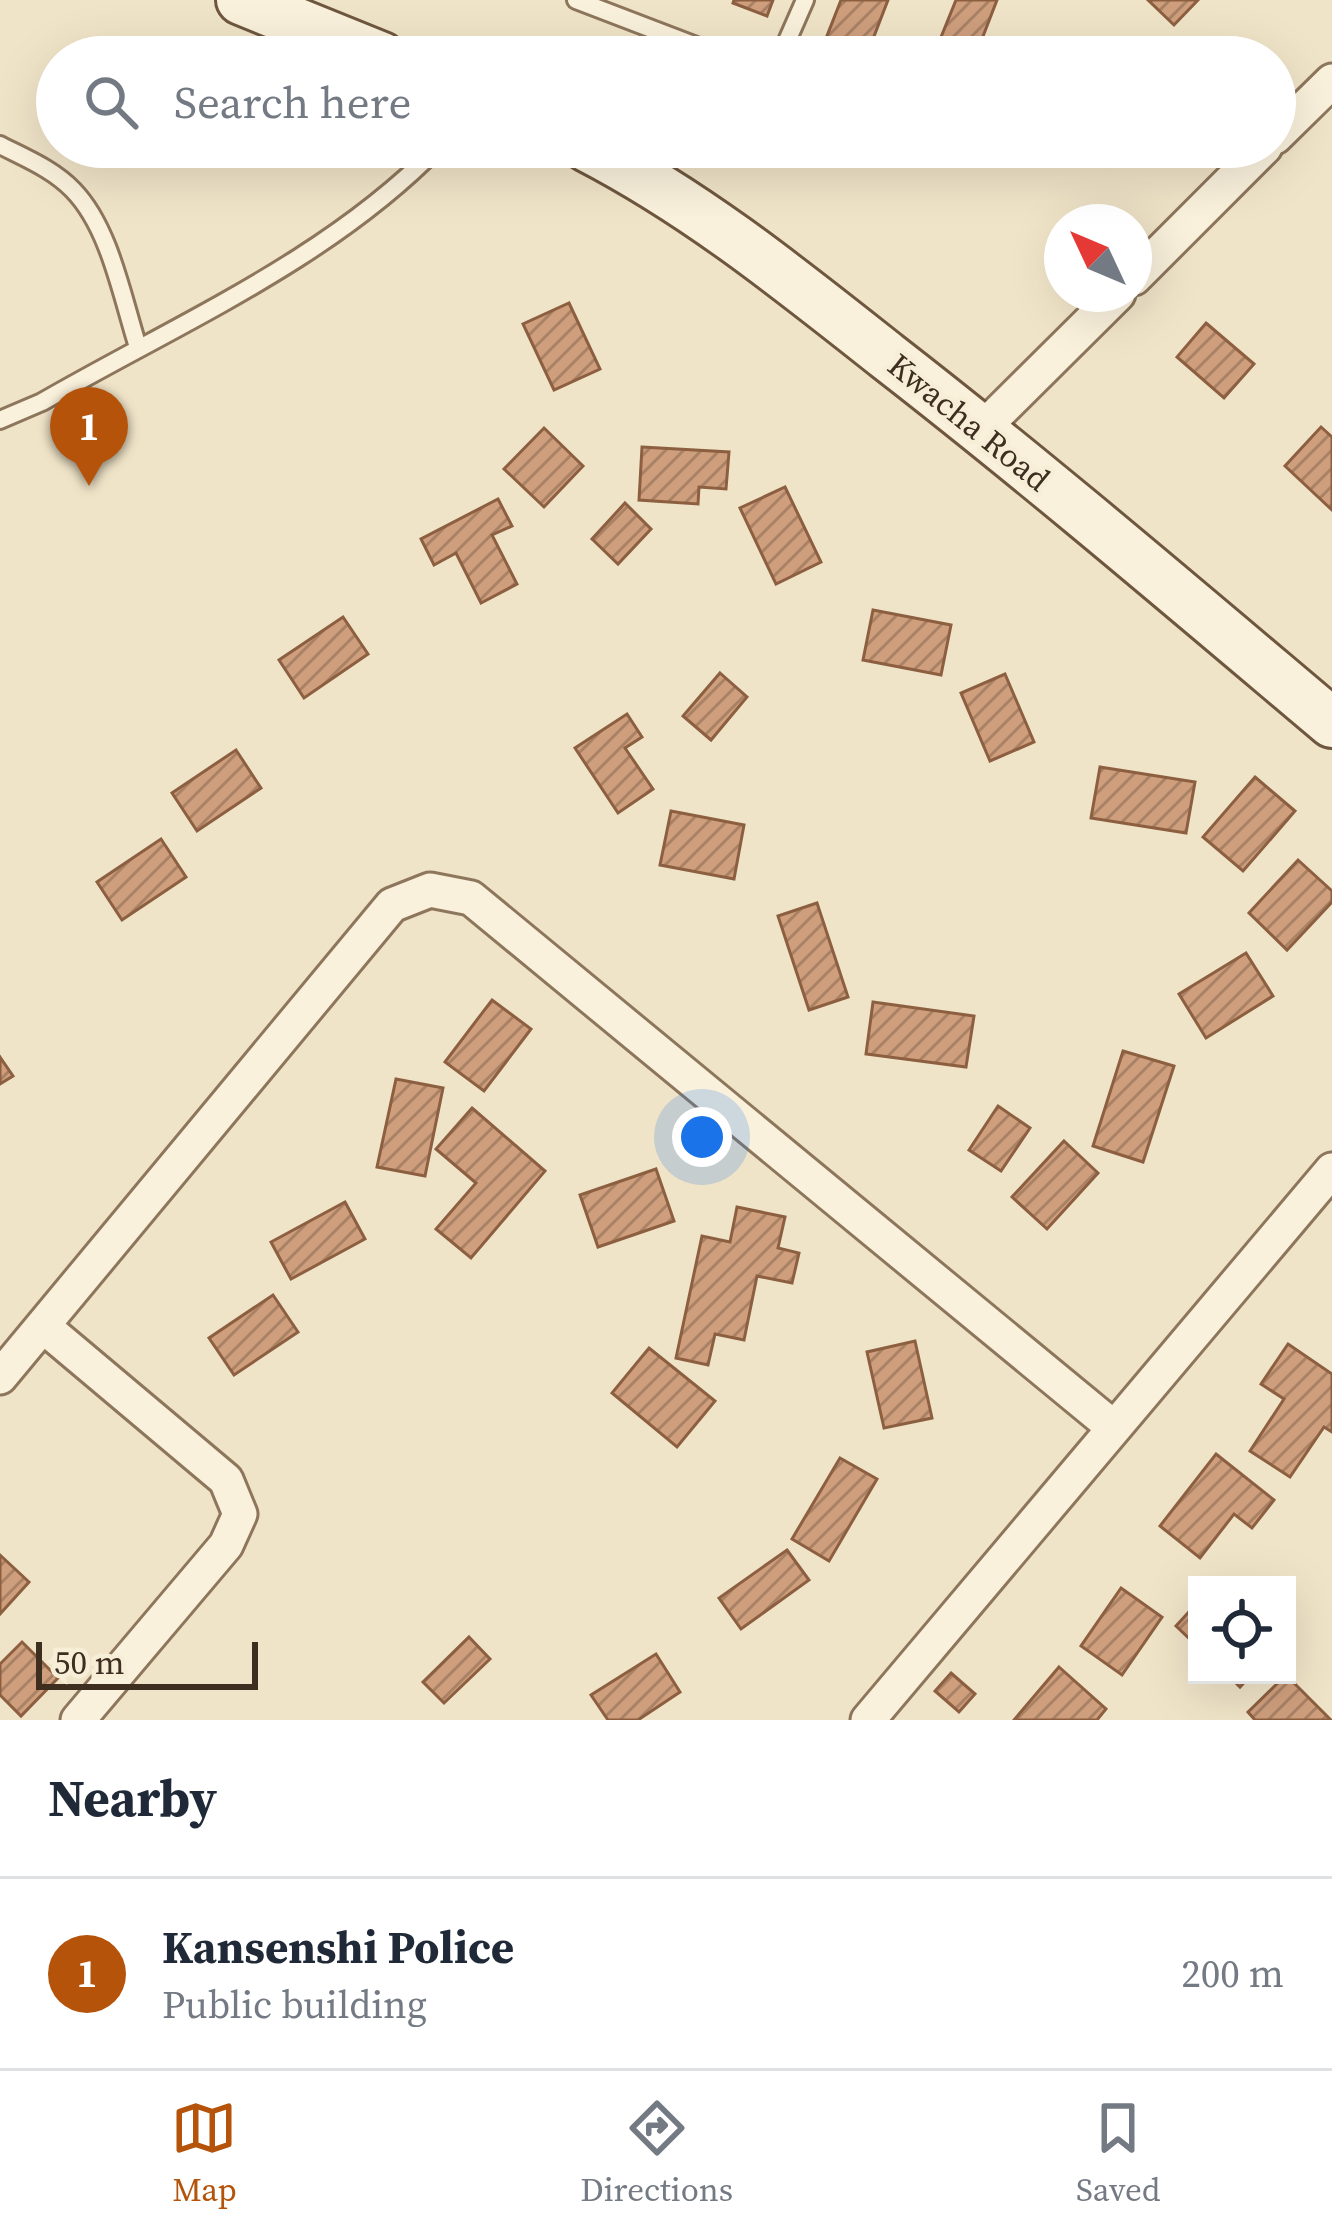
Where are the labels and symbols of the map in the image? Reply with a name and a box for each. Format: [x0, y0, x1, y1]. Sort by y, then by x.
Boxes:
north arrow [1044, 204, 1152, 312]
street label: Kwacha Road [879, 343, 1060, 501]
pin: 1 [50, 387, 128, 486]
your location [672, 1107, 732, 1167]
scale bar [36, 1636, 258, 1689]

